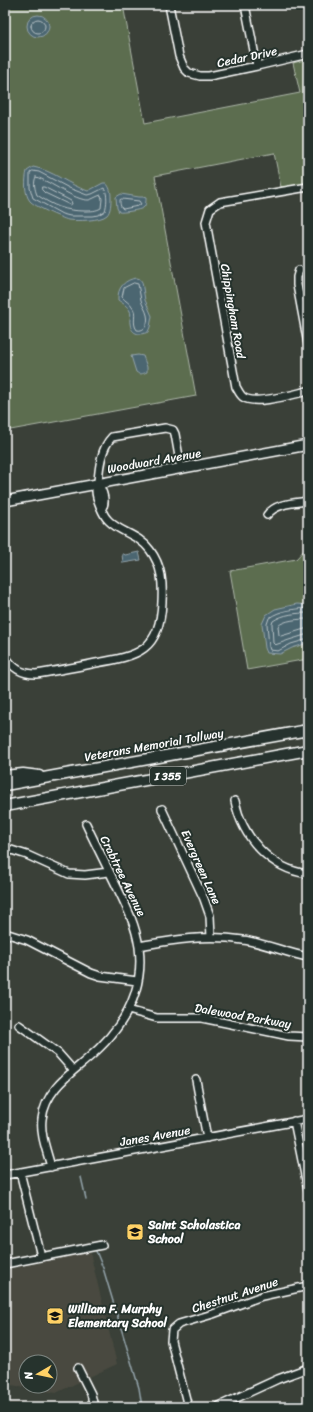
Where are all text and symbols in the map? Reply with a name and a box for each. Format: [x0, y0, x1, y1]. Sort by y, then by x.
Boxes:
street label: Cedar Drive [215, 40, 279, 74]
street label: Chippingham Road [214, 262, 252, 361]
street label: Woodward Avenue [105, 442, 203, 480]
street label: Veterans Memorial Tollway [83, 722, 226, 768]
road number: I 355 [150, 767, 186, 785]
street label: Evergreen Lane [175, 826, 227, 908]
street label: Crabtree Avenue [94, 832, 152, 921]
street label: Dalewood Parkway [193, 997, 294, 1035]
street label: Janes Avenue [117, 1119, 192, 1153]
place label: Saint Scholastica School [147, 1214, 241, 1250]
school or university icon: Saint Scholastica School [125, 1222, 145, 1242]
street label: Chestnut Avenue [189, 1271, 281, 1319]
place label: William F. Murphy Elementary School [68, 1298, 168, 1334]
school or university icon: William F. Murphy Elementary School [45, 1306, 65, 1326]
north arrow [18, 1354, 58, 1394]
text: N [19, 1370, 39, 1382]

